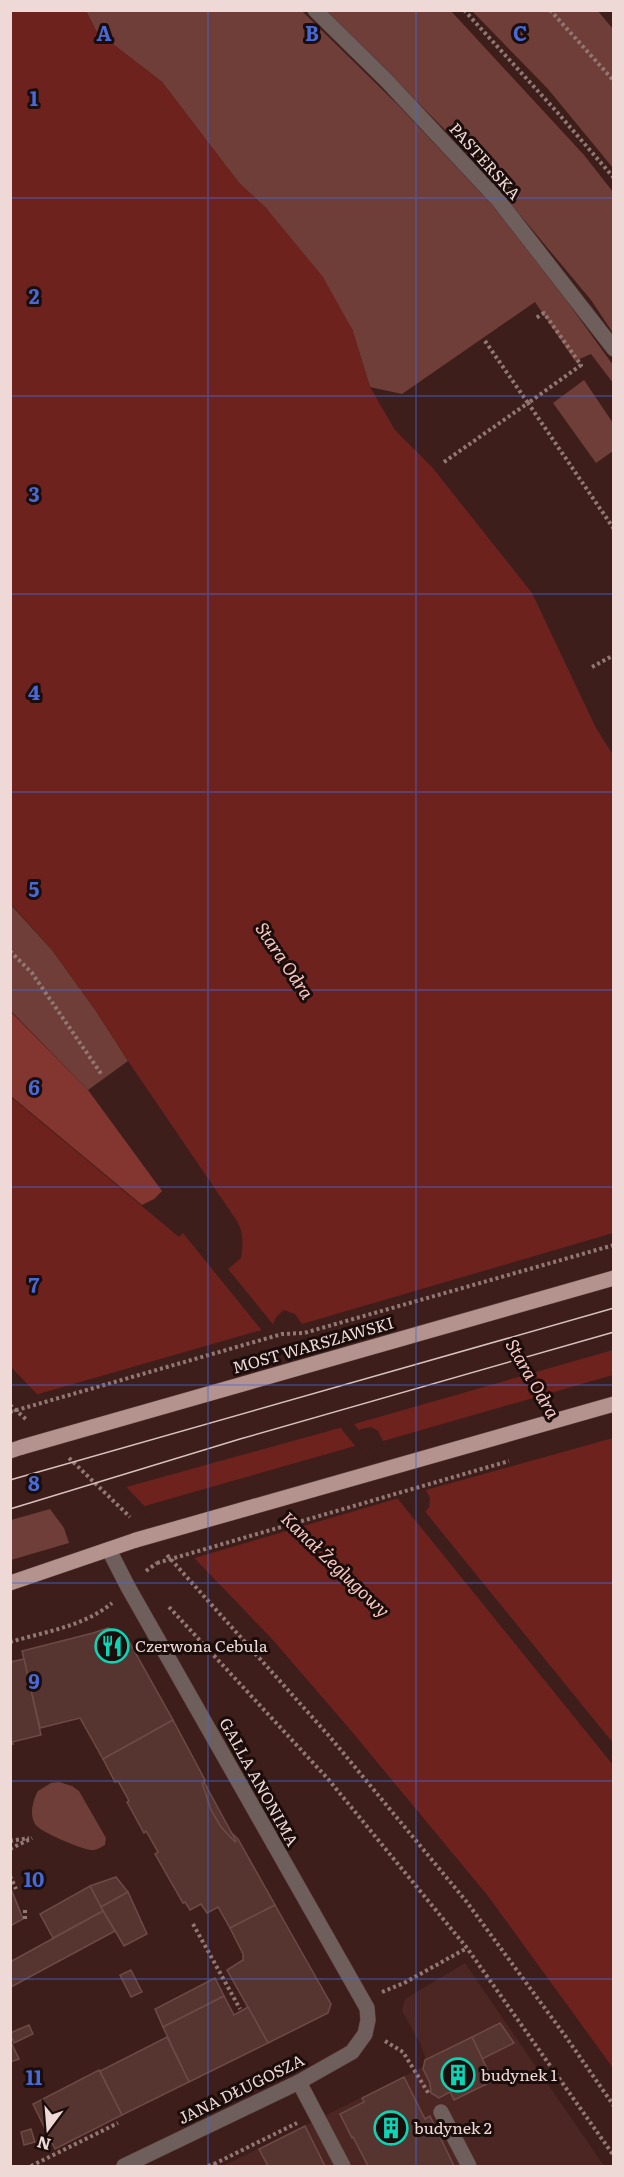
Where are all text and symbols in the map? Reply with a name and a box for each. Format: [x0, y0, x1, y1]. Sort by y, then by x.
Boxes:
text: A [96, 17, 112, 47]
text: B [305, 17, 319, 47]
text: C [513, 17, 527, 47]
text: 1 [30, 82, 38, 112]
street label: PASTERSKA [445, 116, 527, 204]
text: 2 [29, 280, 40, 310]
text: 3 [28, 478, 40, 508]
text: 4 [28, 676, 40, 706]
text: 5 [29, 873, 40, 903]
water label: Stara Odra [249, 916, 321, 1005]
text: 6 [28, 1071, 40, 1101]
text: 7 [29, 1269, 40, 1299]
street label: MOST WARSZAWSKI [229, 1310, 396, 1379]
water label: Stara Odra [500, 1333, 567, 1424]
text: 8 [28, 1467, 40, 1497]
water label: Kanał Żeglugowy [276, 1505, 396, 1623]
restaurant icon: Czerwona Cebula [94, 1628, 130, 1664]
place label: Czerwona Cebula [135, 1633, 268, 1657]
text: 9 [28, 1665, 40, 1695]
street label: GALLA ANONIMA [214, 1713, 305, 1850]
text: 10 [24, 1863, 44, 1893]
street label: JANA DŁUGOSZA [173, 2047, 308, 2129]
building icon: budynek 1 [440, 2057, 476, 2093]
text: 11 [26, 2061, 42, 2091]
place label: budynek 1 [481, 2062, 558, 2086]
north arrow [18, 2099, 78, 2159]
building icon: budynek 2 [373, 2110, 409, 2146]
place label: budynek 2 [414, 2115, 492, 2139]
text: N [34, 2131, 53, 2158]

